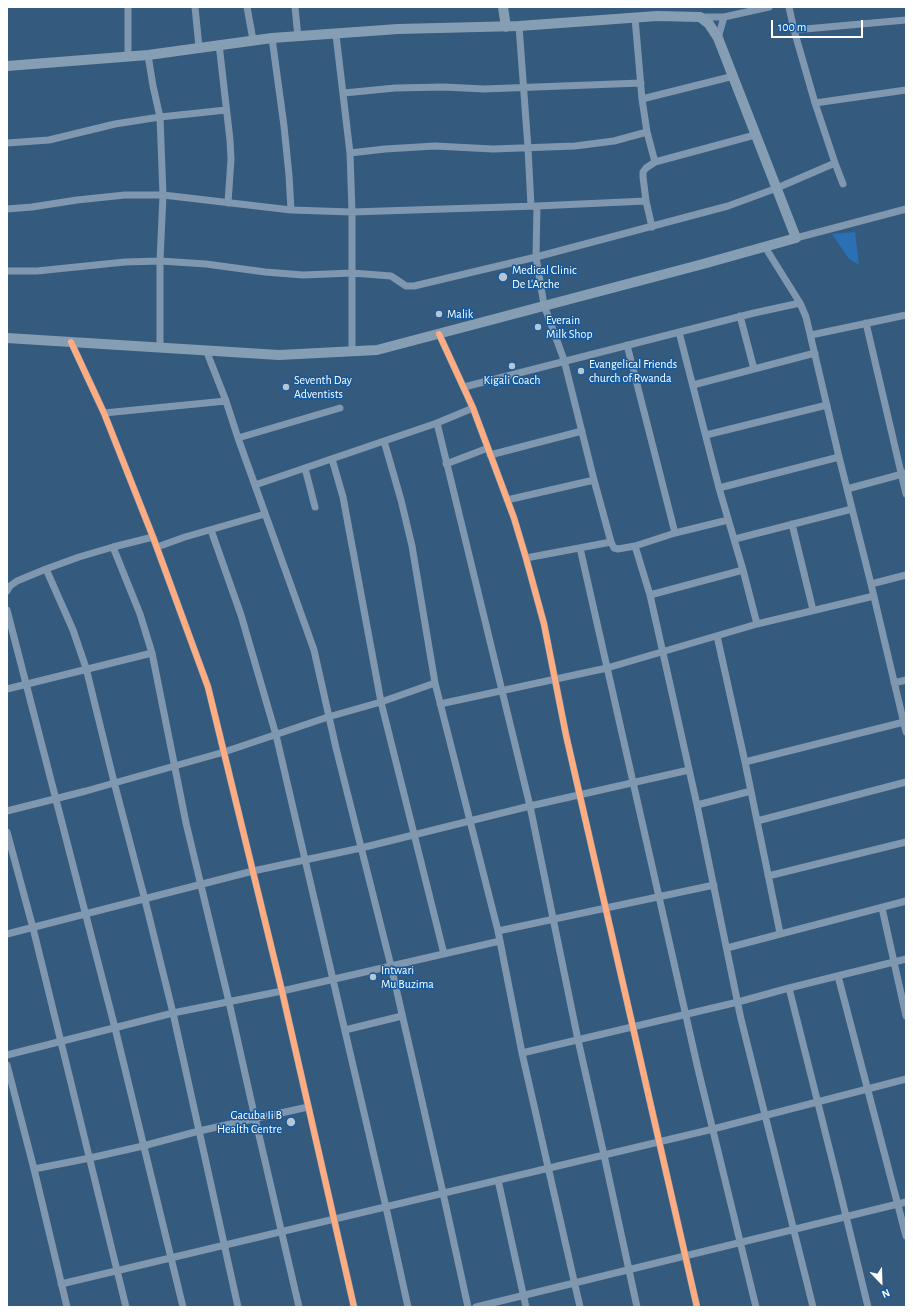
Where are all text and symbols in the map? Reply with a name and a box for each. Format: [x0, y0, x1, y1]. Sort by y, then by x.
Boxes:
scale bar [773, 12, 865, 38]
text: 100 m [778, 21, 806, 33]
place label: Medical Clinic De L'Arche [512, 263, 577, 291]
marker: Medical Clinic De L'Arche [497, 271, 509, 283]
place label: Malik [447, 307, 473, 321]
marker: Malik [434, 309, 444, 319]
place label: Everain Milk Shop [546, 313, 593, 341]
marker: Everain Milk Shop [533, 322, 543, 332]
place label: Evangelical Friends church of Rwanda [589, 357, 677, 385]
marker: Kigali Coach [507, 361, 517, 371]
marker: Evangelical Friends church of Rwanda [576, 366, 586, 376]
place label: Seventh Day Adventists [294, 373, 352, 401]
place label: Kigali Coach [484, 373, 540, 387]
marker: Seventh Day Adventists [281, 382, 291, 392]
place label: Intwari Mu Buzima [381, 963, 434, 991]
marker: Intwari Mu Buzima [368, 972, 378, 982]
place label: Gacuba Ii B Health Centre [217, 1108, 282, 1136]
marker: Gacuba Ii B Health Centre [285, 1116, 297, 1128]
north arrow [861, 1262, 901, 1302]
text: N [880, 1287, 892, 1300]

